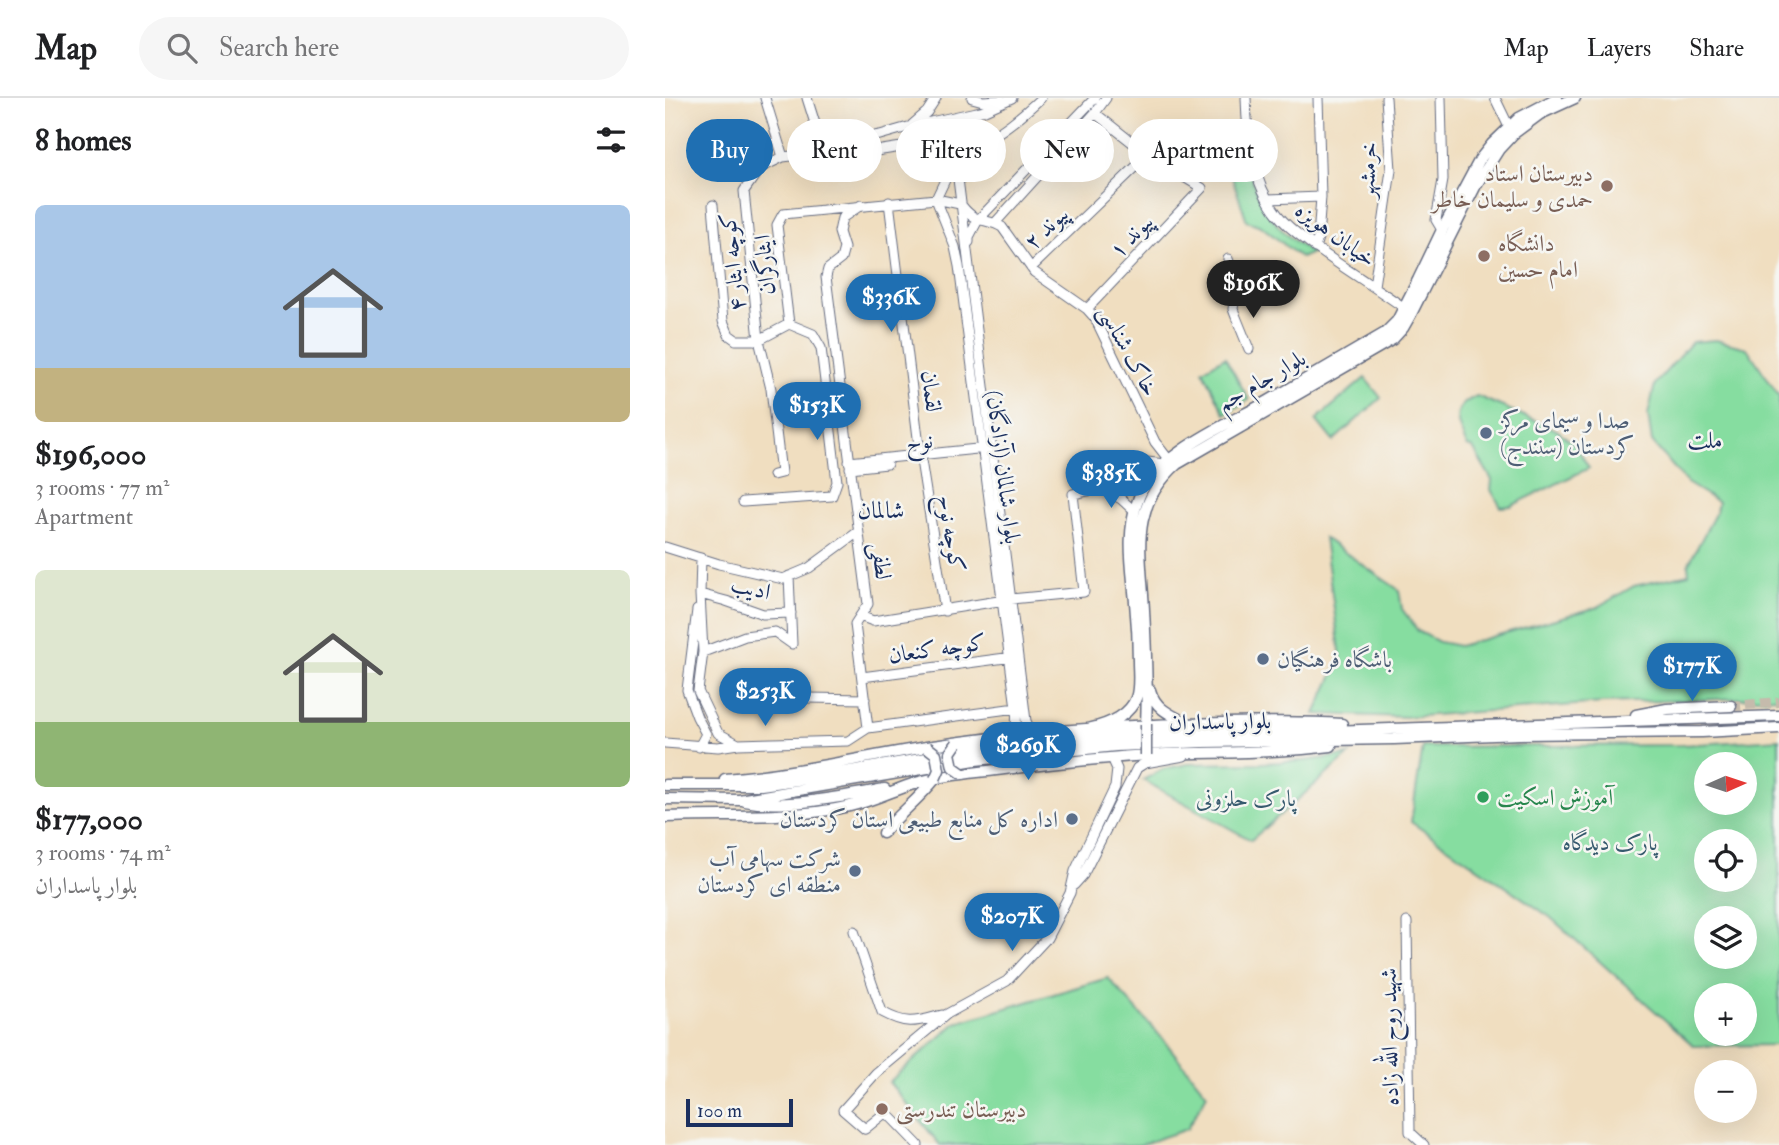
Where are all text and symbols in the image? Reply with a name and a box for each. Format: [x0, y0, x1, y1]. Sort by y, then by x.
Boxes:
search box [139, 17, 629, 80]
text: Map [35, 28, 97, 69]
icon: search [163, 29, 201, 67]
text: Search here [219, 32, 339, 64]
text: Map [1504, 33, 1549, 64]
text: Layers [1587, 33, 1651, 64]
text: Share [1689, 33, 1744, 64]
chip: Buy [686, 119, 773, 182]
chip: Rent [787, 119, 882, 182]
chip: Filters [896, 119, 1006, 182]
chip: New [1020, 119, 1114, 182]
chip: Apartment [1128, 119, 1278, 182]
icon: filters [592, 121, 630, 159]
text: 8 homes [35, 122, 132, 159]
street label: خرمشهر [1351, 141, 1383, 201]
place label: دبیرستان استاد حمدی و سلیمان خاطر [1430, 159, 1593, 214]
marker: دبیرستان استاد حمدی و سلیمان خاطر [1599, 178, 1615, 194]
street label: خیابان هویزه [1289, 195, 1382, 274]
street label: پیوند ۲ [1018, 199, 1076, 257]
street label: پیوند ۱ [1103, 207, 1161, 265]
street label: کوچه ایثار ۴ [713, 211, 753, 313]
place label: دانشگاه امام حسین [1498, 229, 1578, 289]
street label: ایثارگران [746, 233, 782, 297]
marker: دانشگاه امام حسین [1476, 248, 1492, 264]
icon: home [270, 250, 396, 376]
pin: $196K [1204, 260, 1302, 320]
text: $196K [1223, 268, 1283, 297]
pin: $336K [842, 274, 940, 334]
text: $336K [862, 282, 920, 311]
street label: خاک شناسی [1090, 299, 1166, 402]
street label: بلوار جام جم [1212, 343, 1314, 424]
street label: لقمان [915, 369, 948, 414]
pin: $153K [768, 382, 866, 442]
street label: بلوار شالمان (آزادگان) [980, 388, 1027, 546]
text: $153K [789, 390, 845, 419]
place label: صدا و سیمای مرکز کردستان (سنندج) [1498, 406, 1635, 467]
marker: صدا و سیمای مرکز کردستان (سنندج) [1478, 425, 1494, 441]
district label: ملت [1687, 425, 1723, 456]
street label: نوح [904, 426, 935, 463]
text: $196,000 [35, 436, 146, 473]
pin: $385K [1062, 450, 1160, 510]
text: $385K [1082, 458, 1140, 487]
text: 3 rooms · 77 m² [35, 473, 170, 502]
street label: کوچه نوح [925, 492, 972, 575]
district label: شالمان [858, 495, 904, 526]
text: Apartment [35, 502, 133, 531]
street label: لطفی [863, 541, 898, 582]
street label: ادیب [728, 569, 774, 606]
icon: home [270, 615, 396, 741]
street label: کوچه کنعان [886, 627, 988, 671]
pin: $177K [1643, 644, 1741, 703]
place label: باشگاه فرهنگیان [1277, 645, 1392, 674]
marker: باشگاه فرهنگیان [1255, 651, 1271, 667]
text: $177K [1663, 651, 1721, 680]
pin: $253K [716, 668, 814, 728]
text: $253K [735, 676, 795, 705]
street label: بلوار پاسداران [1169, 706, 1271, 739]
pin: $269K [979, 722, 1077, 782]
text: $269K [996, 730, 1060, 759]
north arrow [1694, 752, 1757, 816]
map controls [1694, 752, 1757, 1123]
place label: آموزش اسکیت [1497, 783, 1616, 812]
park label: پارک حلزونی [1196, 784, 1298, 815]
marker: آموزش اسکیت [1475, 789, 1491, 805]
text: $177,000 [35, 801, 143, 838]
place label: اداره کل منابع طبیعی استان کردستان [779, 805, 1058, 840]
marker: اداره کل منابع طبیعی استان کردستان [1064, 811, 1080, 827]
park label: پارک دیدگاه [1562, 828, 1659, 859]
button: locate [1694, 829, 1757, 892]
text: 3 rooms · 74 m² [35, 838, 171, 867]
place label: شرکت سهامی آب منطقه ای کردستان [697, 844, 841, 899]
marker: شرکت سهامی آب منطقه ای کردستان [847, 863, 863, 879]
text: بلوار پاسداران [35, 871, 137, 900]
pin: $207K [963, 894, 1061, 953]
text: $207K [980, 901, 1044, 930]
button: layers [1694, 906, 1757, 969]
street label: شهید روح الله زاده [1370, 968, 1411, 1106]
button: + [1694, 983, 1757, 1046]
button: − [1694, 1060, 1757, 1123]
place label: دبیرستان تندرستی [896, 1095, 1026, 1125]
scale bar [686, 1096, 793, 1128]
text: 100 m [697, 1099, 742, 1123]
marker: دبیرستان تندرستی [874, 1101, 890, 1117]

